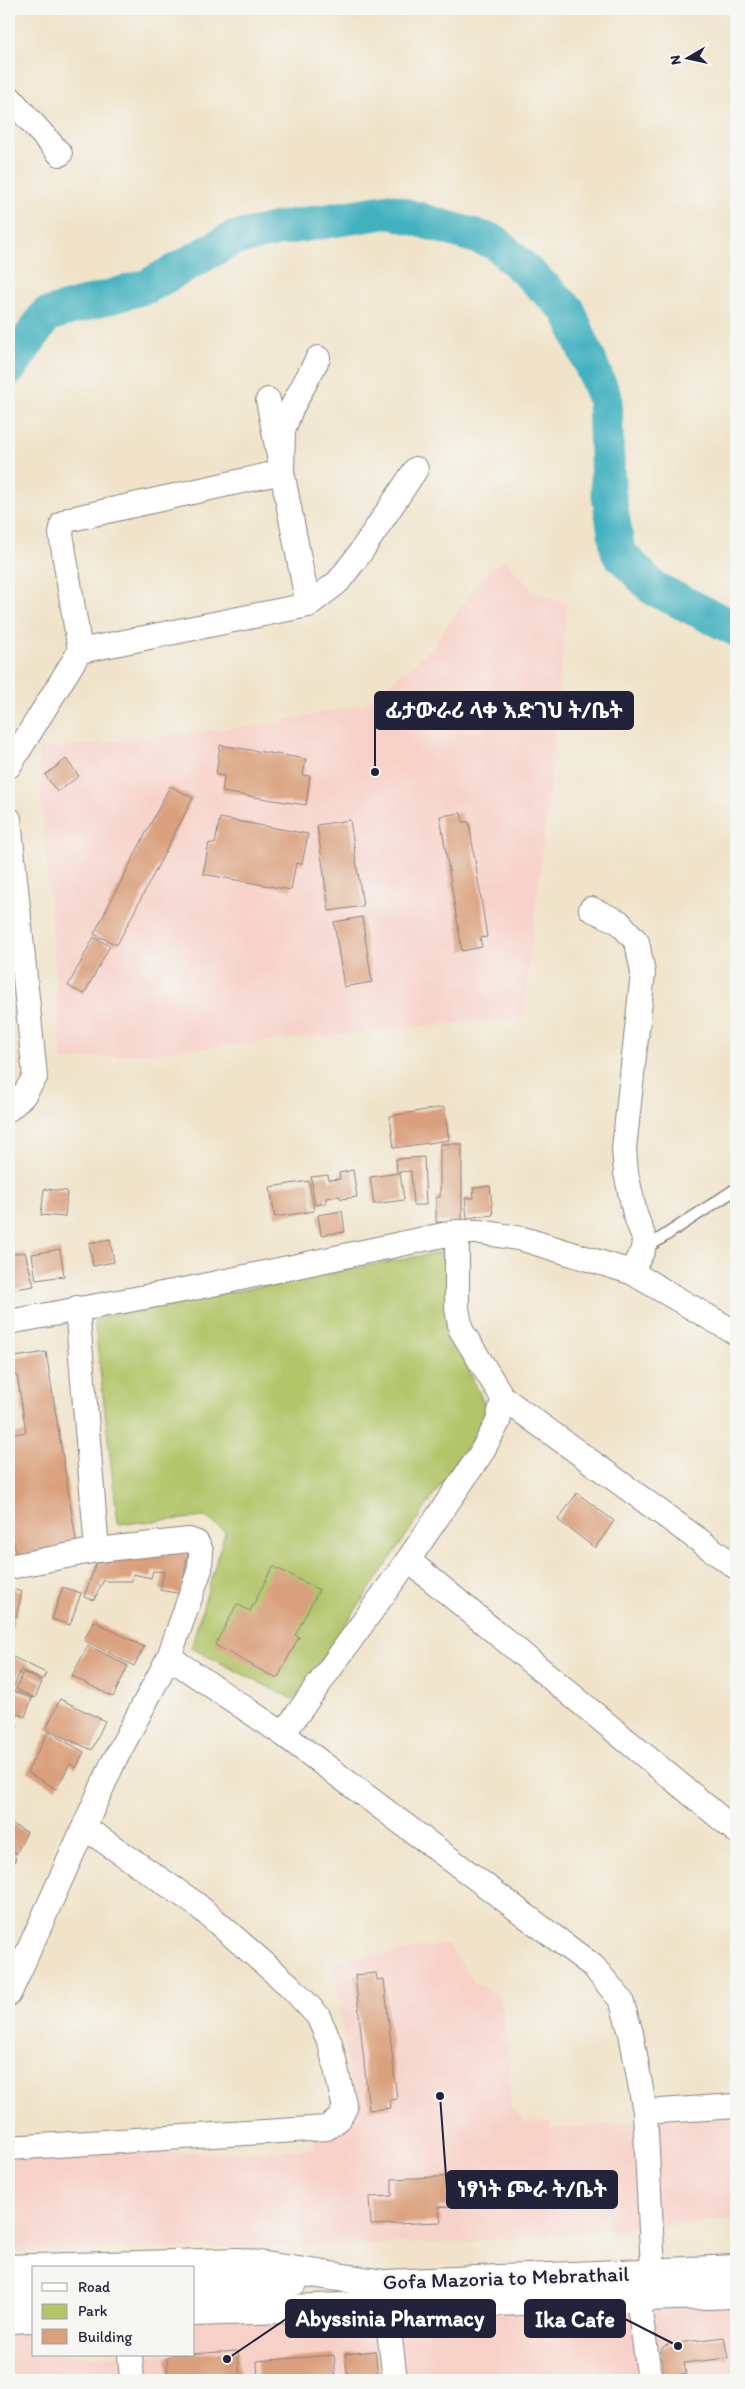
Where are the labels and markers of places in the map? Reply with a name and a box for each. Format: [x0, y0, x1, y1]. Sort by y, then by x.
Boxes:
callout: ፊታውራሪ ላቀ እድገህ ት/ቤት [375, 692, 633, 729]
callout: ነፃነት ጮራ ት/ቤት [447, 2171, 617, 2208]
callout: Abyssinia Pharmacy [286, 2300, 495, 2337]
callout: Ika Cafe [525, 2300, 625, 2337]

